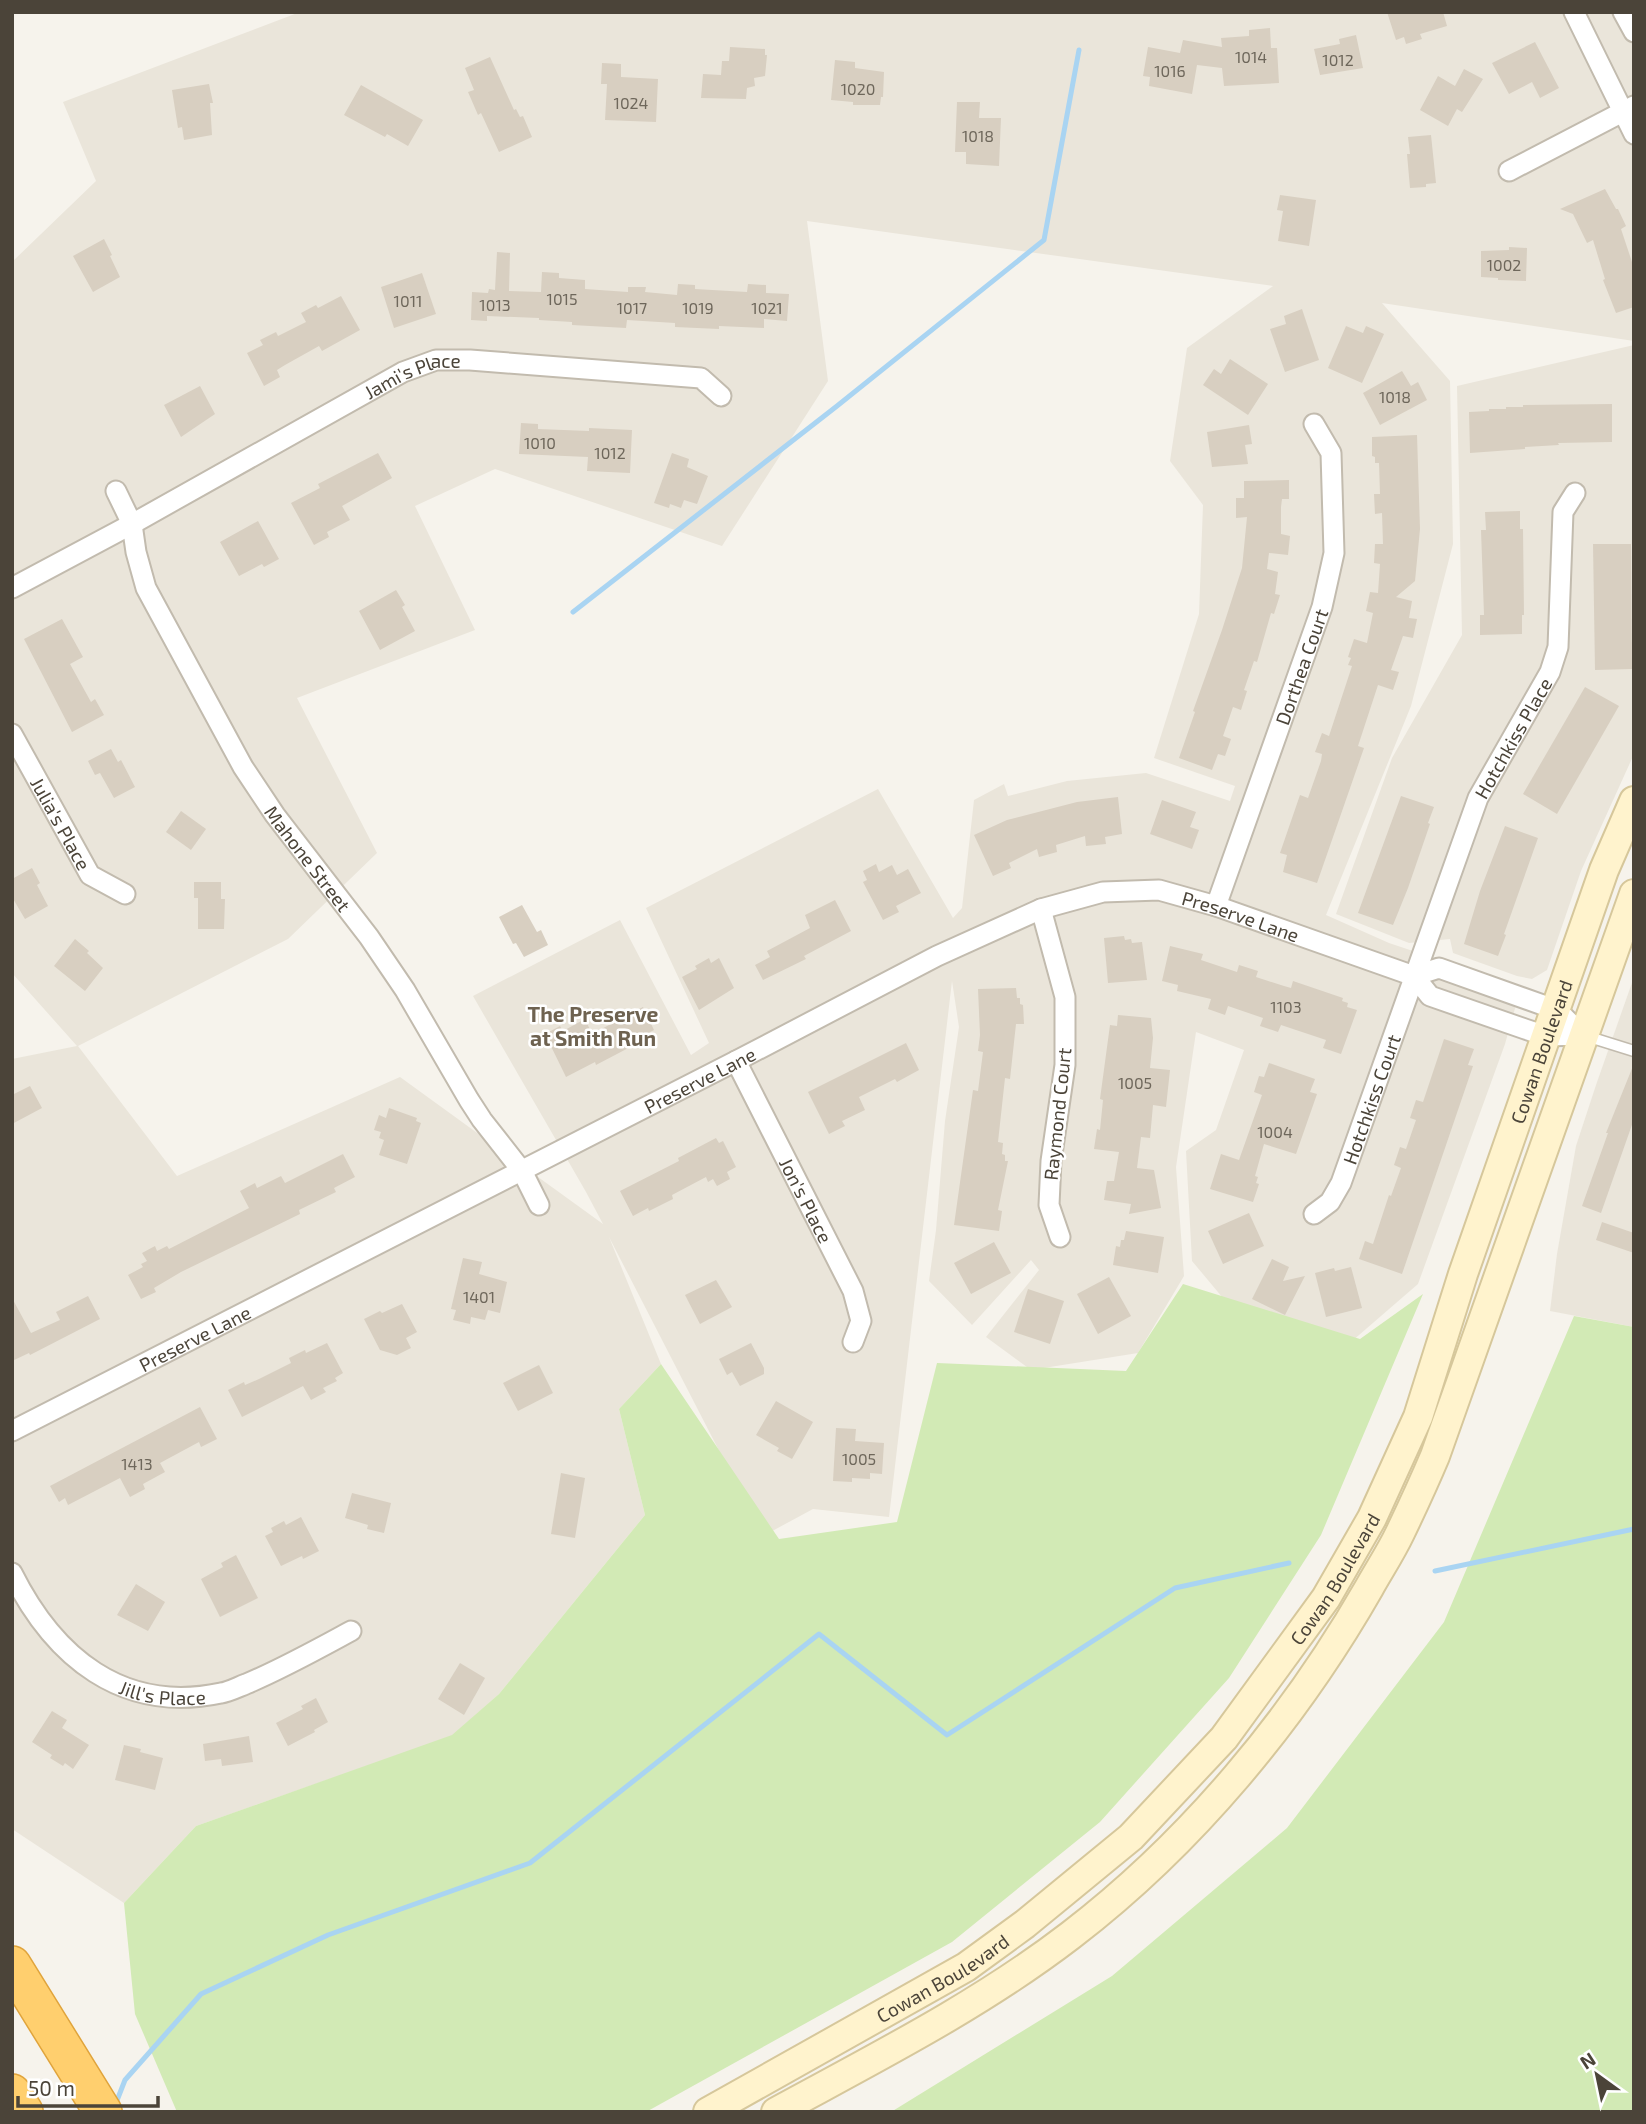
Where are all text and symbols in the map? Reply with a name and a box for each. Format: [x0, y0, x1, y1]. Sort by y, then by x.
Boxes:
house number: 1014 [1235, 47, 1267, 66]
house number: 1012 [1322, 50, 1354, 69]
house number: 1016 [1154, 61, 1186, 80]
house number: 1020 [841, 79, 875, 98]
house number: 1024 [614, 93, 649, 112]
house number: 1018 [962, 126, 994, 145]
house number: 1002 [1487, 255, 1521, 274]
house number: 1015 [547, 289, 577, 308]
house number: 1011 [394, 291, 422, 310]
house number: 1013 [479, 295, 511, 314]
house number: 1017 [617, 298, 647, 317]
house number: 1019 [682, 298, 714, 317]
house number: 1021 [751, 298, 783, 317]
street label: Jami's Place [360, 349, 461, 403]
house number: 1018 [1379, 387, 1411, 406]
house number: 1010 [524, 433, 556, 452]
house number: 1012 [594, 443, 626, 462]
street label: Dorthea Court [1270, 605, 1332, 728]
street label: Hotchkiss Place [1469, 673, 1556, 802]
street label: Julia's Place [27, 773, 96, 874]
street label: Mahone Street [260, 801, 356, 916]
street label: Preserve Lane [1180, 886, 1302, 946]
street label: Cowan Boulevard [1505, 976, 1576, 1127]
house number: 1103 [1270, 997, 1302, 1016]
district label: The Preserve at Smith Run [528, 1001, 659, 1050]
street label: Hotchkiss Court [1337, 1031, 1405, 1167]
street label: Preserve Lane [640, 1042, 759, 1118]
street label: Raymond Court [1039, 1047, 1075, 1181]
house number: 1005 [1118, 1073, 1152, 1092]
house number: 1004 [1257, 1122, 1293, 1141]
street label: Jon's Place [775, 1154, 838, 1247]
house number: 1401 [463, 1287, 495, 1306]
street label: Preserve Lane [135, 1300, 254, 1376]
house number: 1005 [842, 1449, 876, 1468]
house number: 1413 [121, 1454, 153, 1473]
street label: Cowan Boulevard [1285, 1509, 1384, 1649]
street label: Jill's Place [116, 1675, 207, 1709]
street label: Cowan Boulevard [872, 1929, 1013, 2027]
north arrow [1562, 2040, 1632, 2110]
text: N [1575, 2047, 1599, 2074]
scale bar [18, 2064, 158, 2108]
text: 50 m [28, 2075, 75, 2100]

